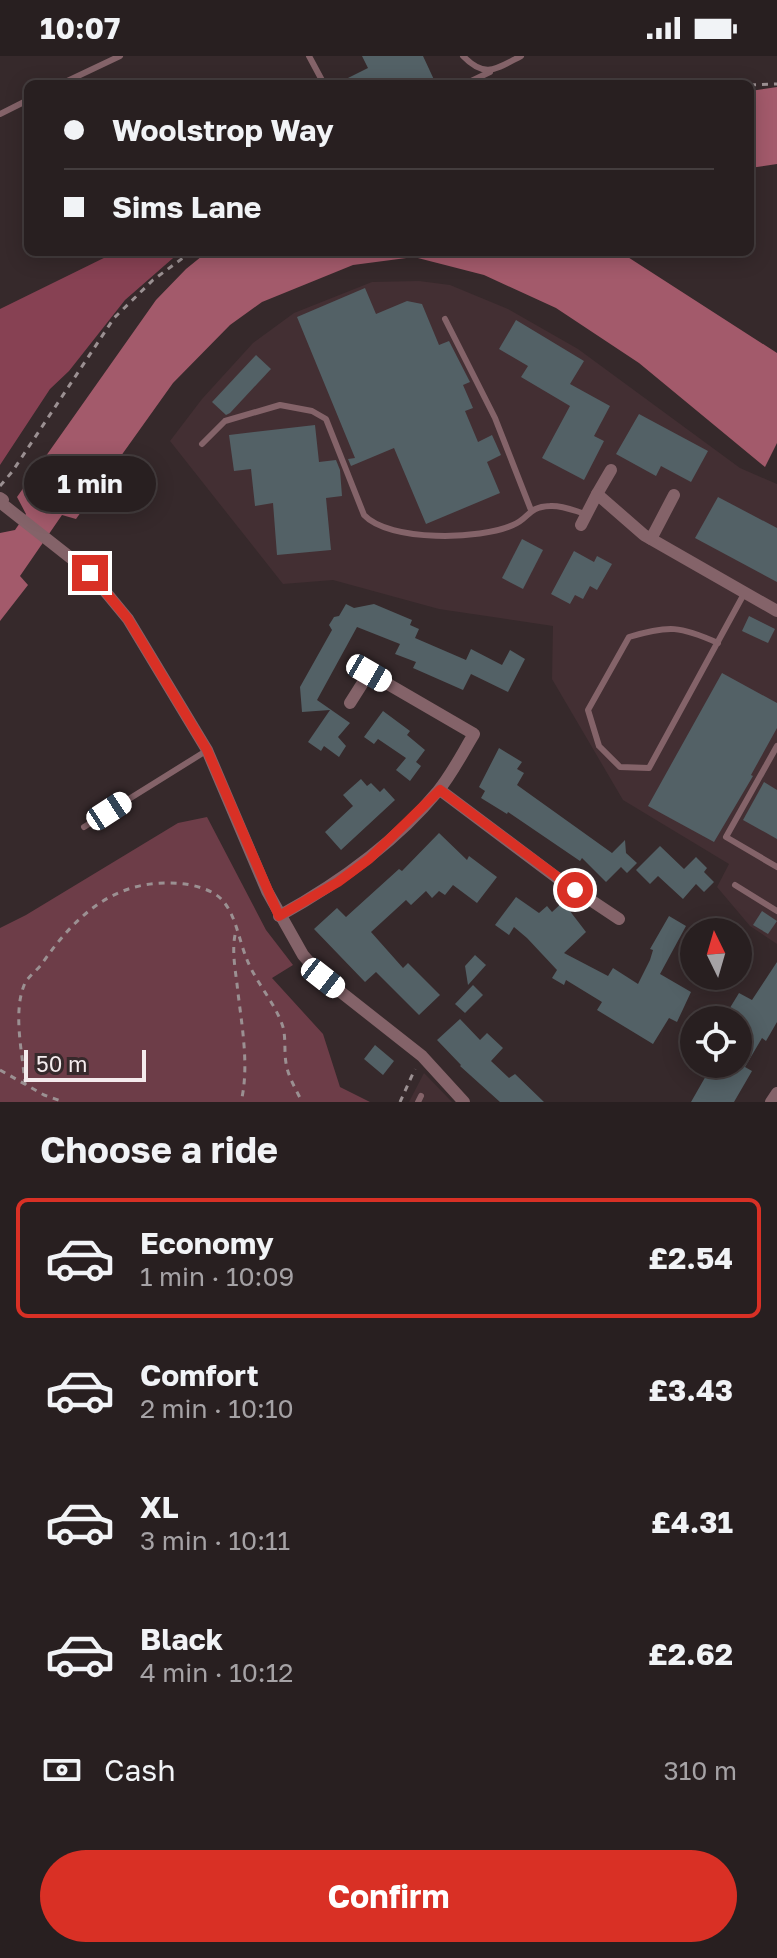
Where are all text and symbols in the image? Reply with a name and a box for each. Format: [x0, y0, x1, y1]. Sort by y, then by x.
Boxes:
text: 10:07 [40, 10, 120, 46]
text: Woolstrop Way [112, 112, 334, 148]
text: Sims Lane [112, 189, 262, 225]
callout: 1 min [24, 457, 156, 513]
text: 1 min [57, 468, 123, 499]
route end [72, 555, 108, 591]
car [342, 651, 396, 695]
car [82, 788, 136, 834]
route start [557, 872, 593, 908]
north arrow [680, 918, 752, 990]
map controls [680, 918, 752, 1078]
car [297, 954, 349, 1002]
button: locate [680, 1006, 752, 1078]
scale bar [24, 1046, 146, 1082]
text: 50 m [36, 1050, 87, 1077]
text: Choose a ride [40, 1128, 278, 1171]
icon: car [44, 1222, 116, 1294]
text: Economy [140, 1225, 274, 1261]
text: £2.54 [648, 1240, 733, 1276]
text: 1 min · 10:09 [140, 1261, 294, 1292]
icon: car [44, 1354, 116, 1426]
text: Comfort [140, 1357, 259, 1393]
text: £3.43 [648, 1372, 733, 1408]
text: 2 min · 10:10 [140, 1393, 294, 1424]
icon: car [44, 1486, 116, 1558]
text: XL [140, 1489, 179, 1525]
text: £4.31 [651, 1504, 733, 1540]
text: 3 min · 10:11 [140, 1525, 290, 1556]
icon: car [44, 1618, 116, 1690]
text: Black [140, 1621, 223, 1657]
text: £2.62 [648, 1636, 733, 1672]
text: 4 min · 10:12 [140, 1657, 293, 1688]
icon: cash [40, 1748, 84, 1792]
text: Cash [104, 1752, 176, 1788]
text: 310 m [664, 1755, 737, 1786]
button: Confirm [40, 1850, 737, 1942]

